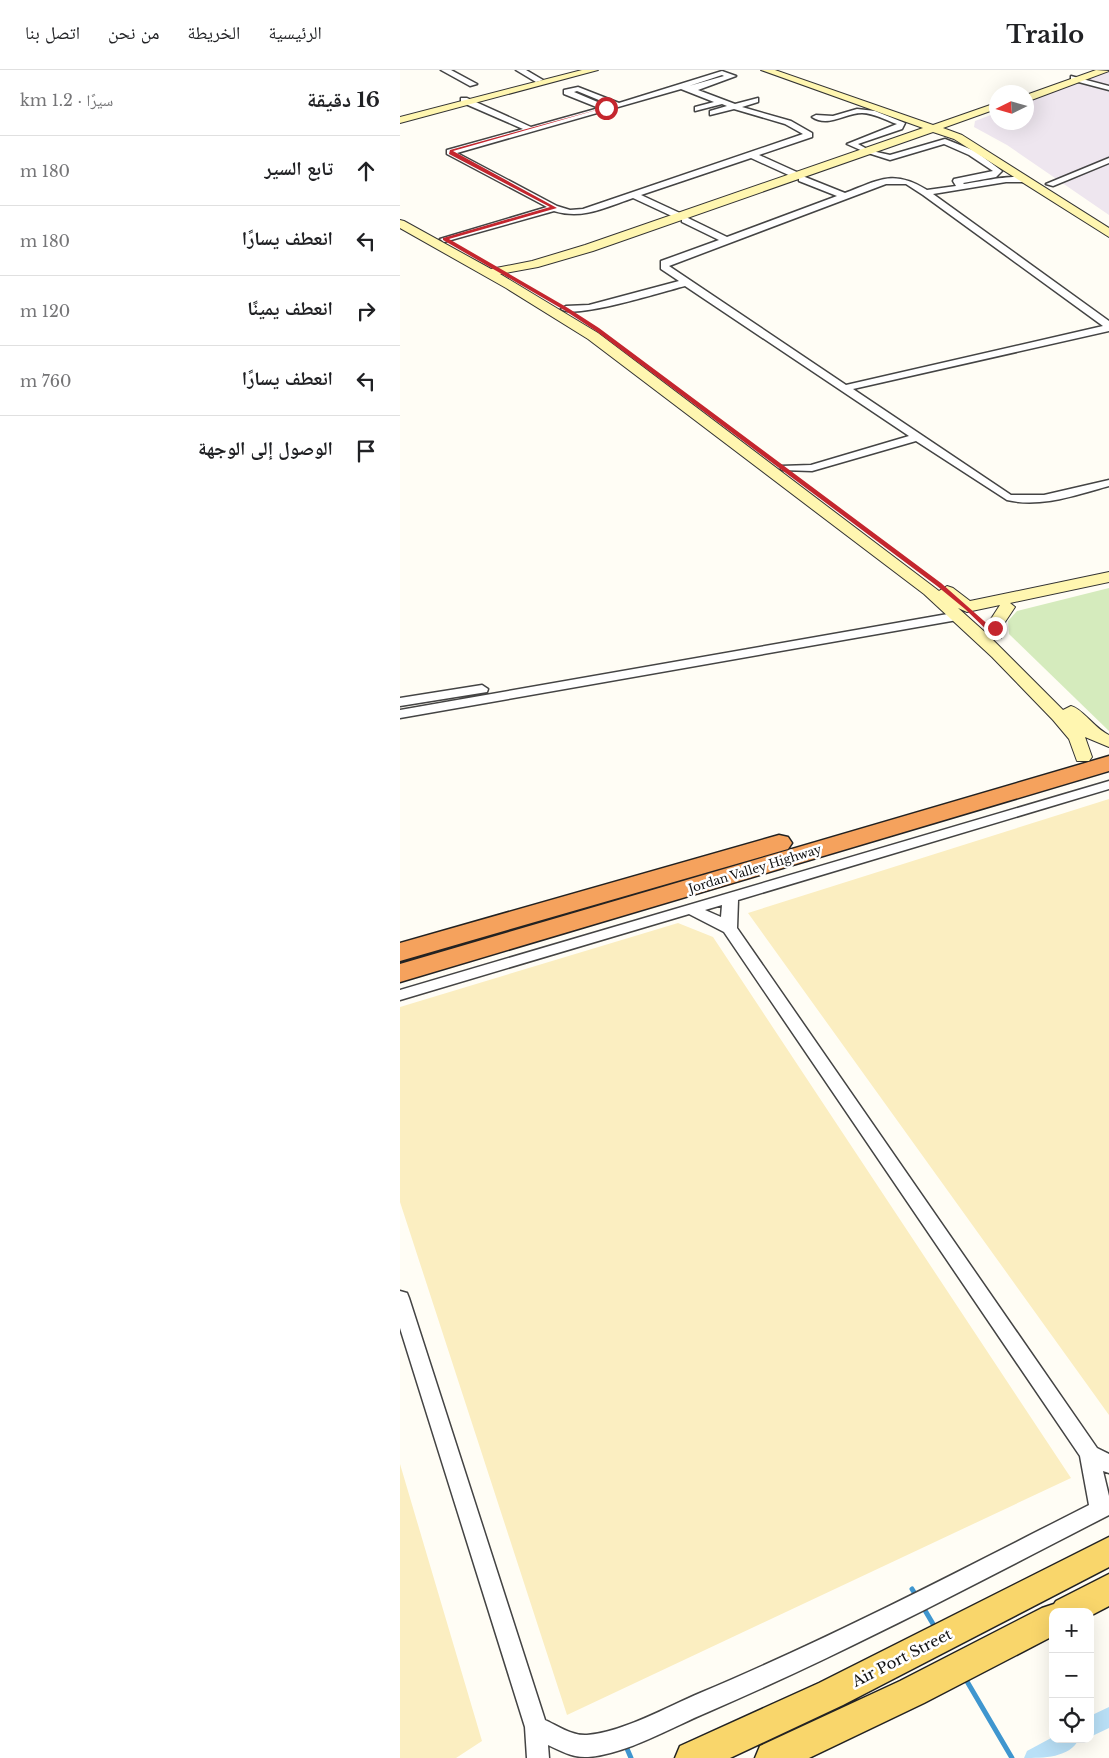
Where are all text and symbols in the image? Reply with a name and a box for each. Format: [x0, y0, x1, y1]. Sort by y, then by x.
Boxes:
text: Trailo [1006, 20, 1084, 49]
text: اتصل بنا [25, 22, 80, 44]
text: من نحن [108, 22, 159, 44]
text: الخريطة [187, 22, 240, 44]
text: الرئيسية [268, 22, 322, 44]
north arrow [989, 85, 1034, 130]
text: 16 دقيقة [307, 87, 380, 113]
text: سيرًا · 1.2 km [20, 90, 113, 110]
route start [595, 97, 618, 120]
text: تابع السير [265, 157, 333, 180]
icon: ahead [352, 157, 380, 185]
text: 180 m [20, 161, 70, 181]
text: انعطف يسارًا [242, 227, 333, 250]
icon: left [352, 227, 380, 255]
text: 180 m [20, 231, 70, 251]
text: انعطف يمينًا [247, 297, 333, 320]
icon: right [352, 297, 380, 325]
text: 120 m [20, 301, 70, 321]
text: انعطف يسارًا [242, 367, 333, 390]
icon: left [352, 367, 380, 395]
text: 760 m [20, 371, 72, 391]
text: الوصول إلى الوجهة [198, 437, 333, 460]
icon: arrive [352, 437, 380, 465]
route end [984, 617, 1007, 640]
street label: Jordan Valley Highway [684, 841, 824, 897]
map controls [1049, 1608, 1094, 1743]
button: + [1049, 1608, 1094, 1653]
street label: Air Port Street [848, 1624, 955, 1691]
button: − [1049, 1653, 1094, 1698]
button: locate [1049, 1698, 1094, 1743]

